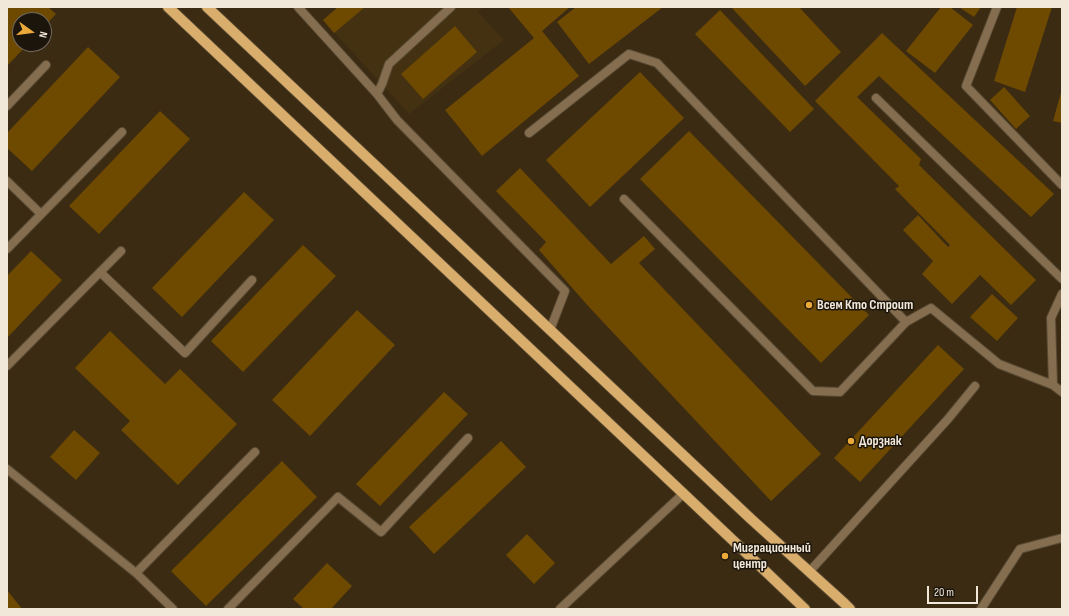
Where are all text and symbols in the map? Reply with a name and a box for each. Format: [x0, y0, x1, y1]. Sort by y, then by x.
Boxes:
north arrow [12, 12, 52, 52]
text: N [36, 30, 50, 39]
place label: Всем Кто Строит [817, 297, 913, 313]
marker: Всем Кто Строит [804, 300, 814, 310]
place label: Дорзнак [859, 433, 902, 449]
marker: Дорзнак [846, 436, 856, 446]
place label: Миграционный центр [733, 540, 811, 572]
marker: Миграционный центр [720, 551, 730, 561]
scale bar [929, 578, 980, 604]
text: 20 m [934, 585, 954, 600]

